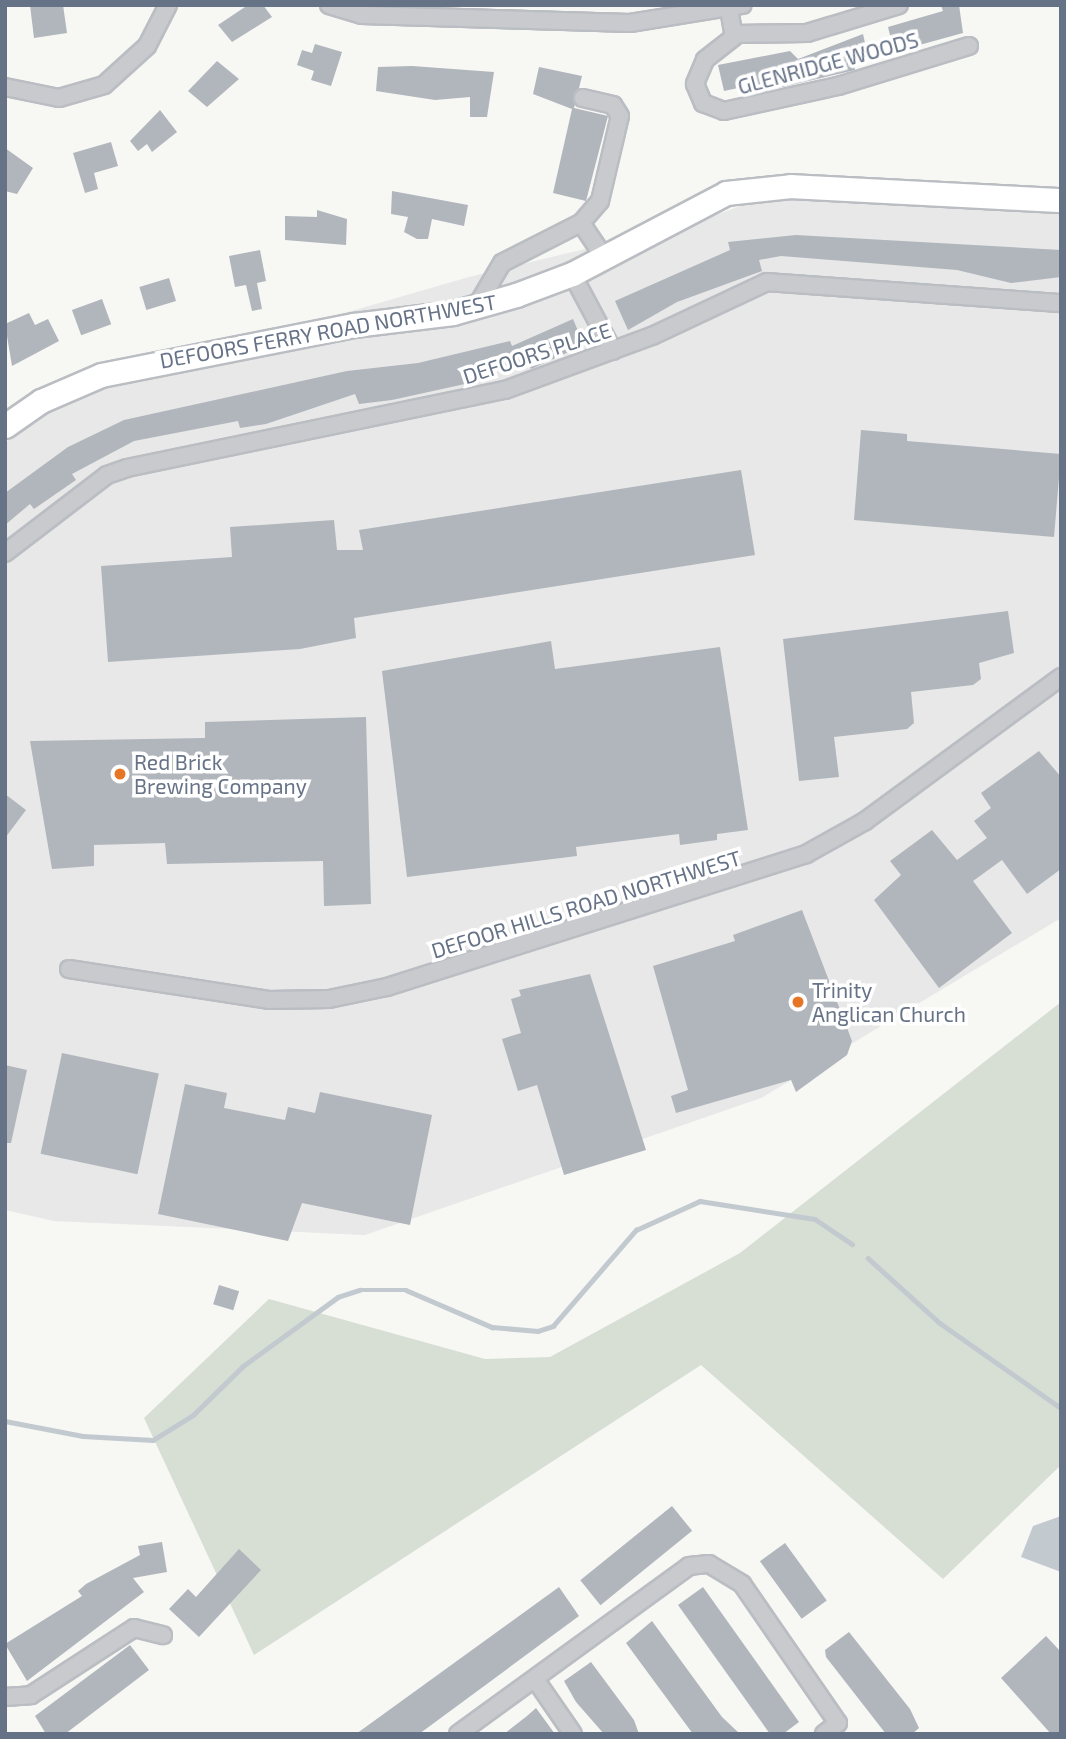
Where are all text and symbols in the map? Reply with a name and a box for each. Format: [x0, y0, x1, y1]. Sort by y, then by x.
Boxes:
street label: GLENRIDGE WOODS [735, 27, 921, 99]
street label: DEFOORS FERRY ROAD NORTHWEST [157, 289, 499, 373]
street label: DEFOORS PLACE [460, 317, 614, 389]
place label: Red Brick Brewing Company [134, 749, 307, 799]
marker: Red Brick Brewing Company [112, 766, 128, 782]
street label: DEFOOR HILLS ROAD NORTHWEST [428, 845, 744, 963]
place label: Trinity Anglican Church [812, 977, 966, 1027]
marker: Trinity Anglican Church [790, 994, 806, 1010]

